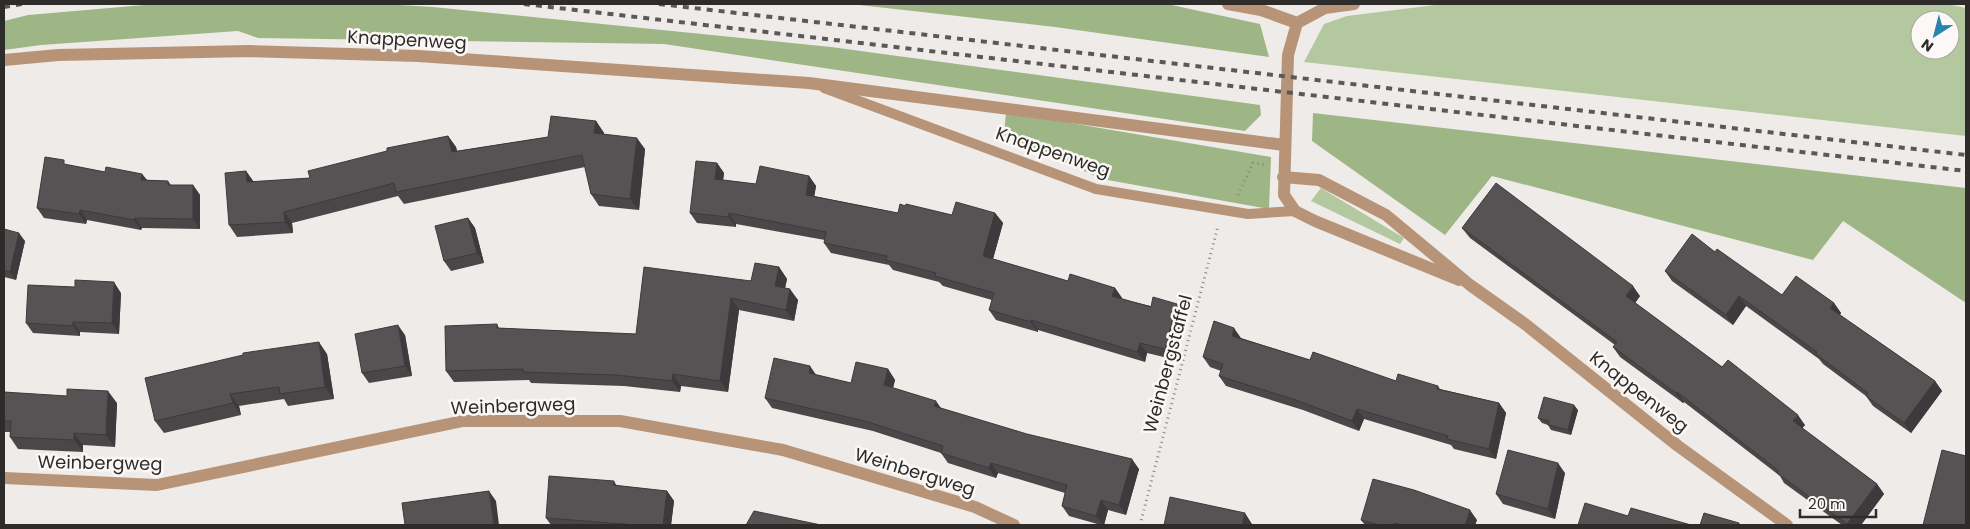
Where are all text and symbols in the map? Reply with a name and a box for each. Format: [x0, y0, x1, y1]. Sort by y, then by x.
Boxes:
north arrow [1910, 10, 1960, 60]
street label: Knappenweg [347, 24, 467, 55]
text: N [1917, 34, 1937, 57]
street label: Knappenweg [993, 120, 1114, 183]
street label: Weinbergstaffel [1137, 292, 1198, 436]
street label: Knappenweg [1584, 345, 1694, 438]
street label: Weinbergweg [450, 391, 576, 420]
street label: Weinbergweg [852, 441, 979, 502]
street label: Weinbergweg [37, 449, 163, 476]
scale bar [1800, 486, 1876, 518]
text: 20 m [1808, 493, 1846, 514]

